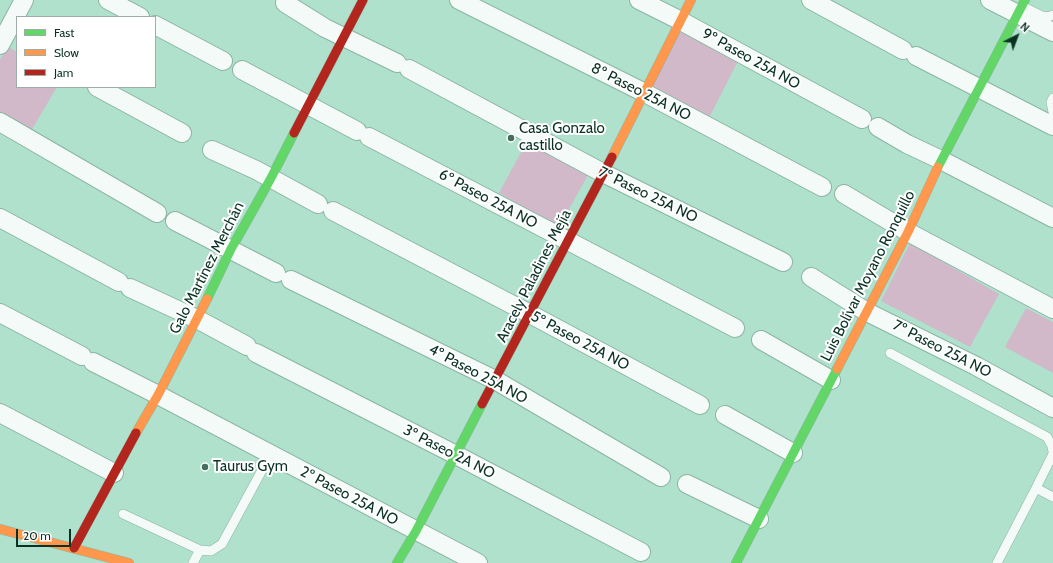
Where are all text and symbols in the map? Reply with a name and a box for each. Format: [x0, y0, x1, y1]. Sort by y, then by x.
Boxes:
legend [16, 16, 156, 88]
north arrow [997, 16, 1037, 56]
text: N [1017, 19, 1033, 35]
text: Fast [54, 25, 74, 40]
street label: 9º Paseo 25A NO [699, 25, 803, 93]
text: Slow [54, 45, 79, 60]
street label: 8º Paseo 25A NO [588, 59, 694, 125]
text: Jam [54, 65, 73, 80]
place label: Casa Gonzalo castillo [519, 120, 605, 155]
marker: Casa Gonzalo castillo [506, 133, 516, 143]
street label: 7º Paseo 25A NO [595, 163, 701, 227]
street label: 6º Paseo 25A NO [436, 165, 540, 233]
street label: Luis Bolívar Moyano Ronquillo [817, 188, 919, 364]
street label: Galo Martínez Merchán [166, 199, 248, 337]
street label: Aracely Paladines Mejía [493, 207, 575, 345]
street label: 5º Paseo 25A NO [528, 308, 632, 374]
street label: 7º Paseo 25A NO [890, 316, 994, 382]
street label: 4º Paseo 25A NO [425, 340, 531, 408]
street label: 3º Paseo 2A NO [400, 421, 498, 483]
place label: Taurus Gym [213, 458, 288, 476]
marker: Taurus Gym [200, 462, 210, 472]
street label: 2º Paseo 25A NO [297, 463, 401, 529]
scale bar [18, 521, 73, 547]
text: 20 m [23, 528, 51, 543]

